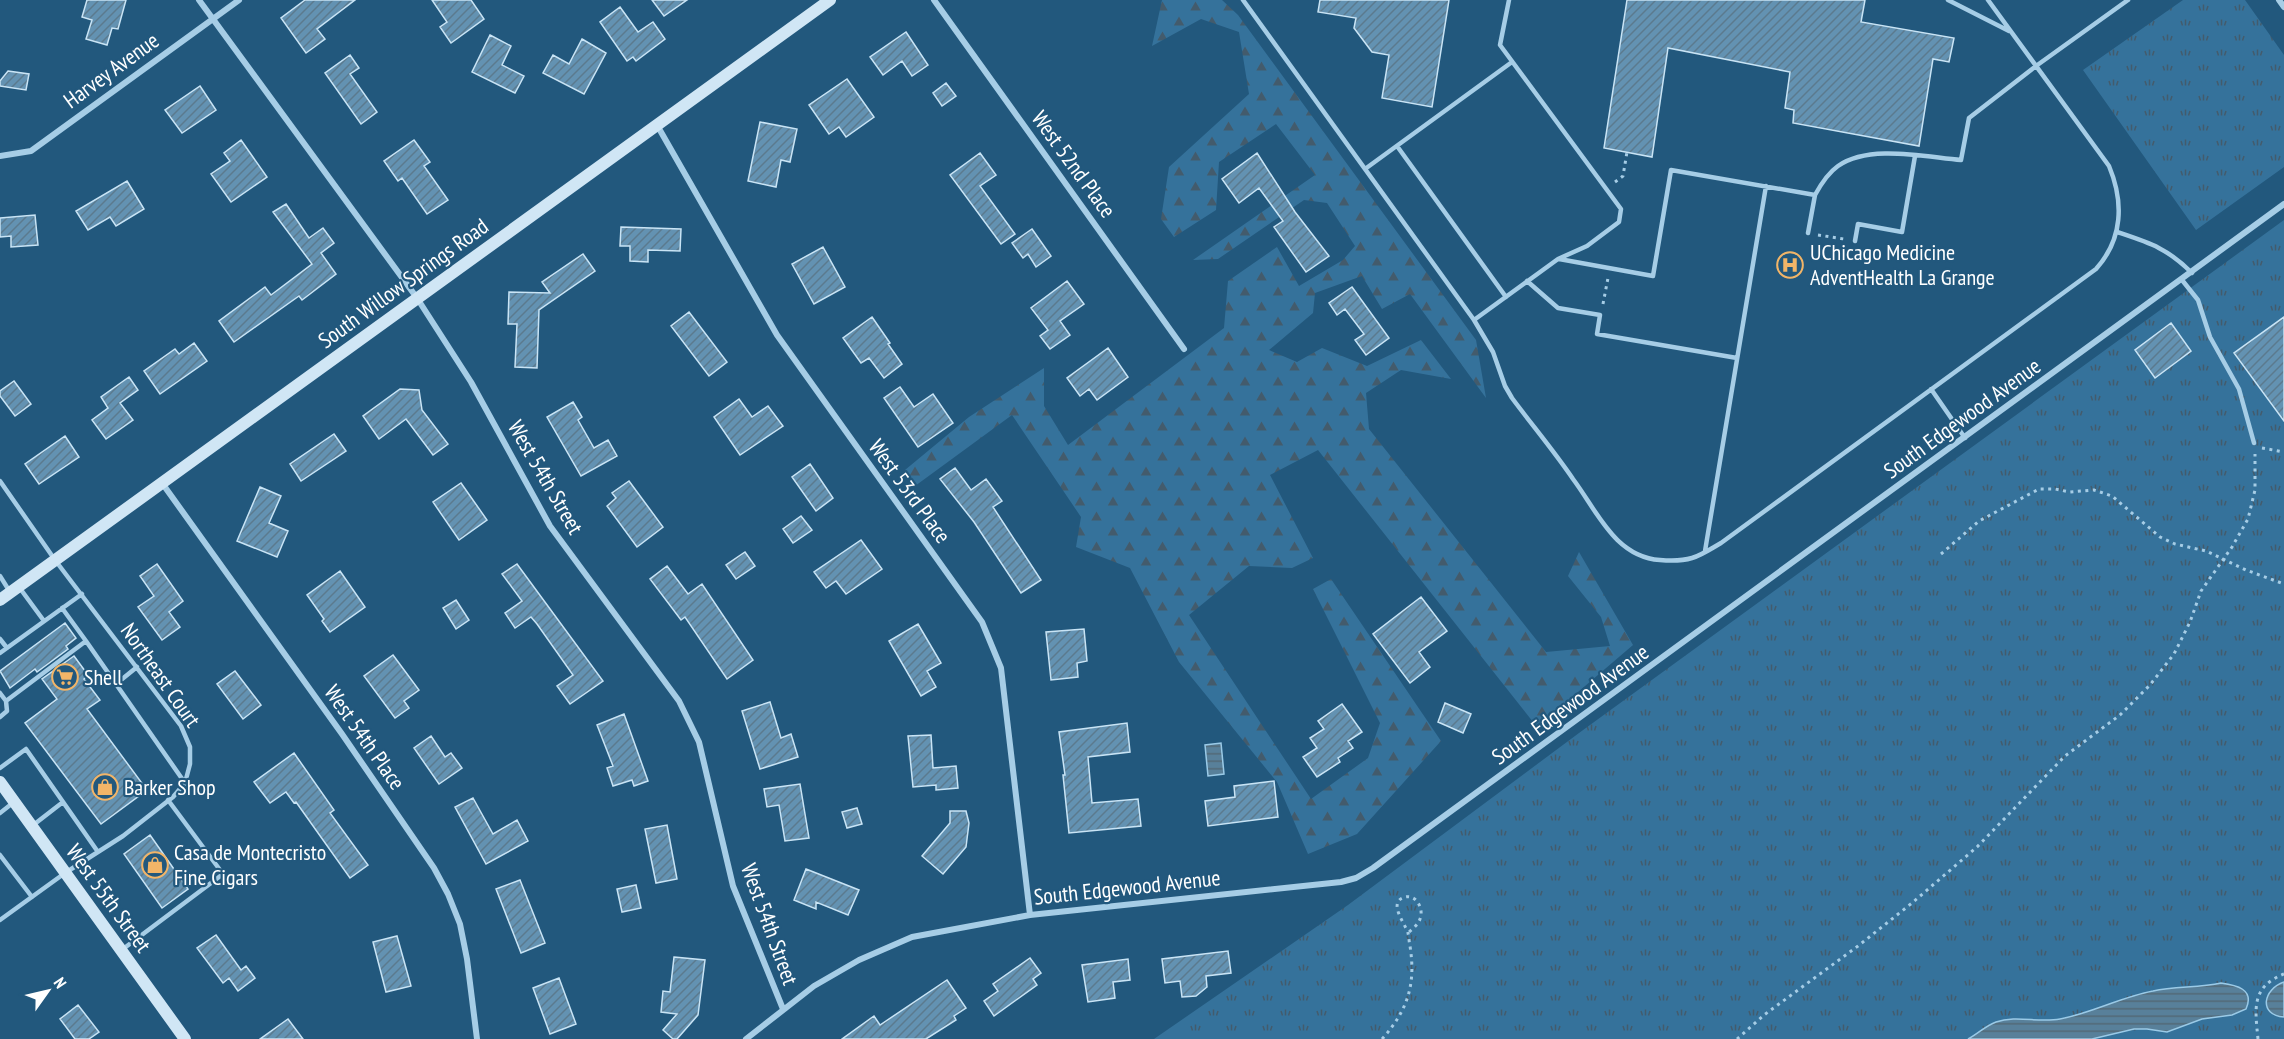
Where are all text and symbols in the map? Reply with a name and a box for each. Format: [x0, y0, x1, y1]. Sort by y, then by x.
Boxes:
street label: Harvey Avenue [58, 26, 164, 114]
street label: West 52nd Place [1026, 105, 1122, 223]
street label: South Willow Springs Road [312, 212, 494, 354]
place label: UChicago Medicine AdventHealth La Grange [1810, 238, 1995, 291]
hospital icon: UChicago Medicine AdventHealth La Grange [1775, 250, 1805, 280]
street label: South Edgewood Avenue [1878, 352, 2046, 484]
street label: West 54th Street [502, 415, 590, 539]
street label: West 53rd Place [863, 434, 957, 548]
street label: Northeast Court [115, 618, 207, 732]
street label: South Edgewood Avenue [1486, 638, 1654, 770]
supermarket icon: Shell [50, 662, 80, 692]
place label: Shell [84, 663, 123, 691]
street label: West 54th Place [319, 679, 411, 795]
shop icon: Barker Shop [90, 772, 120, 802]
place label: Barker Shop [124, 773, 215, 801]
street label: West 55th Street [60, 838, 158, 958]
place label: Casa de Montecristo Fine Cigars [174, 838, 326, 891]
shop icon: Casa de Montecristo Fine Cigars [140, 850, 170, 880]
street label: West 54th Street [735, 860, 805, 988]
street label: South Edgewood Avenue [1032, 863, 1222, 911]
north arrow [18, 961, 78, 1021]
text: N [50, 973, 71, 992]

